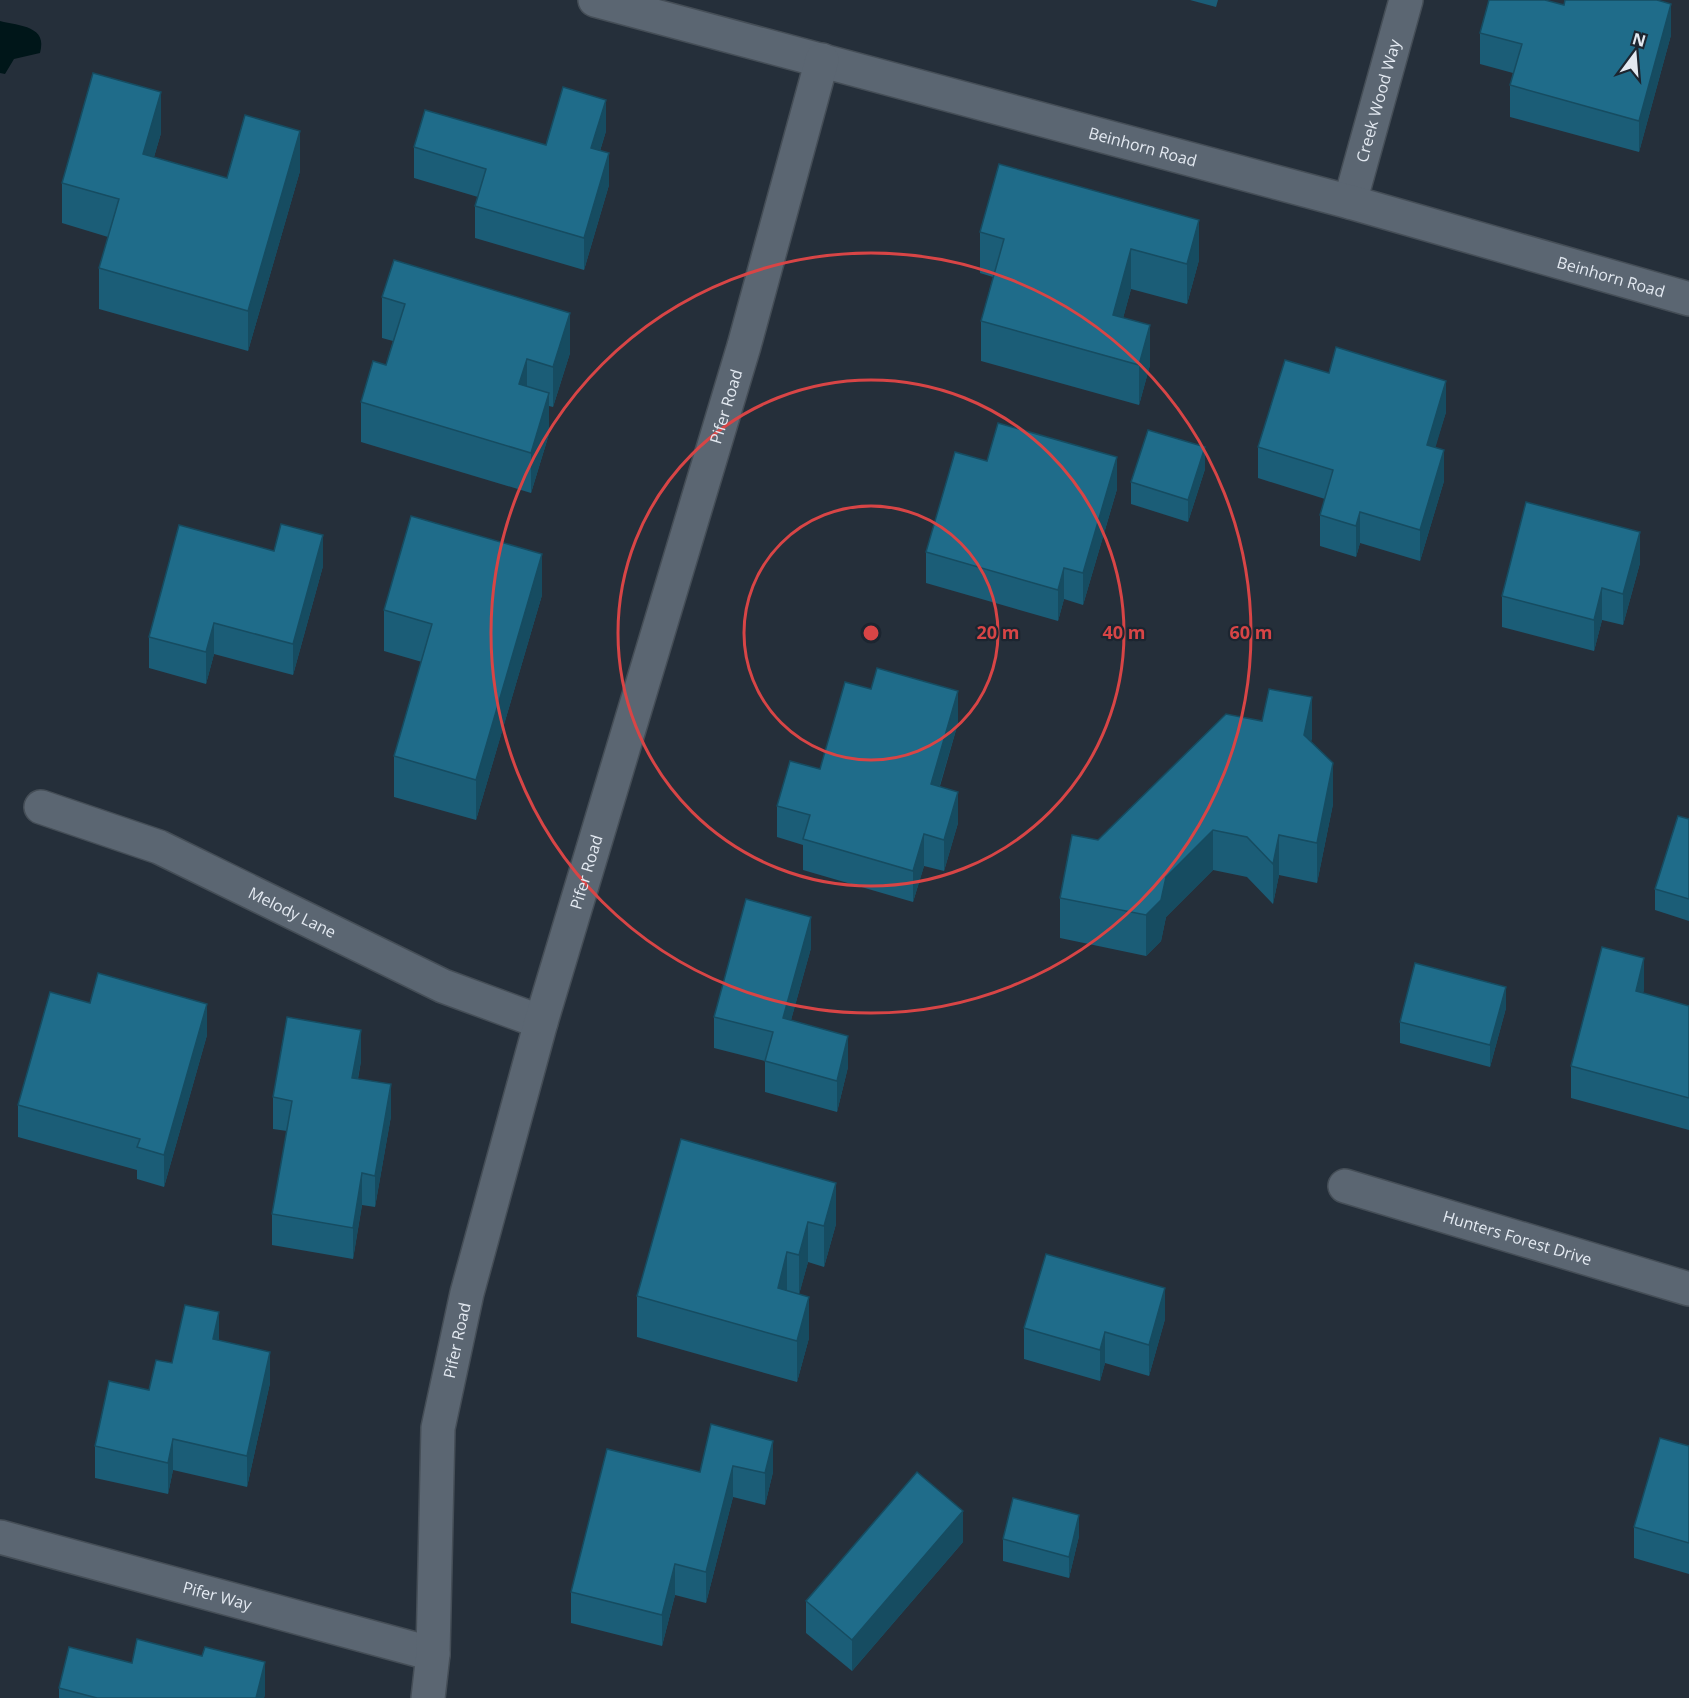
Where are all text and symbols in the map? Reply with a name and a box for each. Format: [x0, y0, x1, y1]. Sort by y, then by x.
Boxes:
north arrow [1605, 24, 1665, 84]
text: N [1630, 27, 1648, 52]
street label: Creek Wood Way [1351, 36, 1406, 165]
street label: Beinhorn Road [1086, 122, 1199, 172]
street label: Beinhorn Road [1554, 251, 1668, 303]
street label: Pifer Road [704, 366, 747, 447]
text: 20 m [977, 620, 1019, 644]
text: 40 m [1103, 620, 1145, 644]
text: 60 m [1230, 620, 1272, 644]
centre of rings [861, 623, 881, 643]
street label: Pifer Road [564, 832, 608, 912]
street label: Melody Lane [245, 881, 340, 943]
street label: Hunters Forest Drive [1440, 1205, 1595, 1270]
street label: Pifer Road [438, 1300, 476, 1380]
street label: Pifer Way [180, 1576, 255, 1616]

